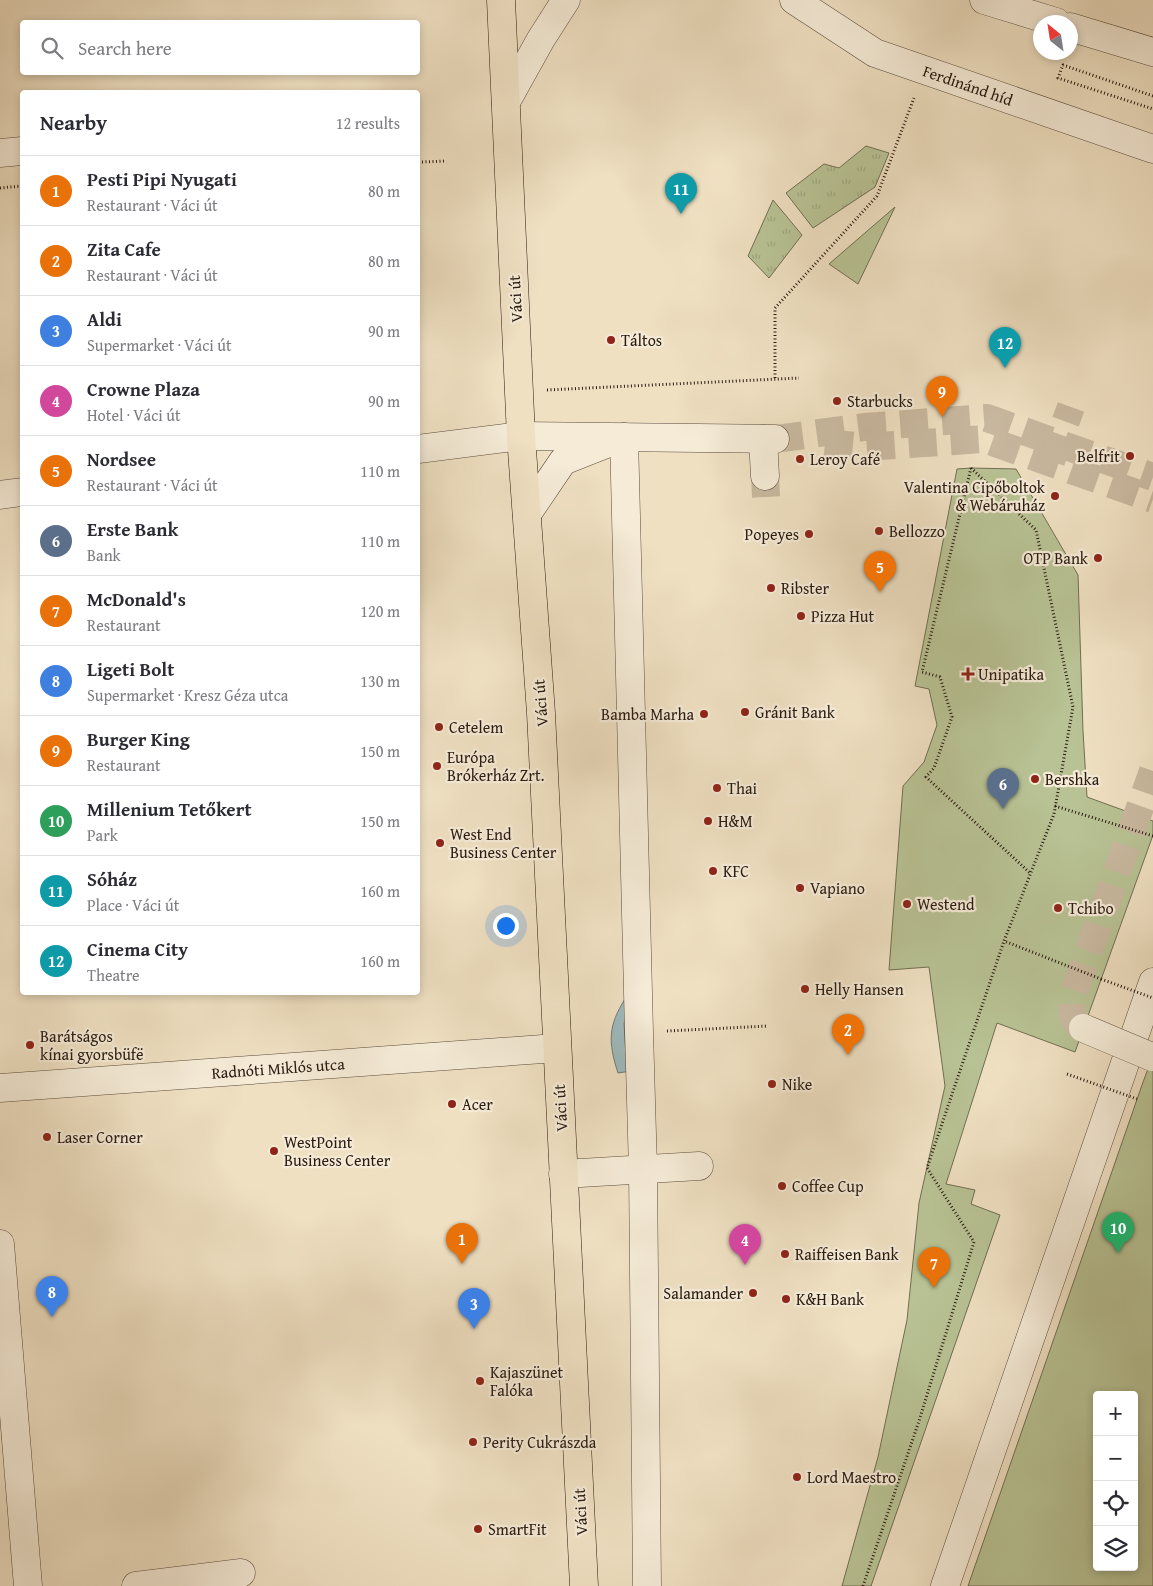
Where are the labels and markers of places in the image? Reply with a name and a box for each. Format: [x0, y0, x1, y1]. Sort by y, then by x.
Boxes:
pin: 11 [665, 173, 697, 214]
pin: 12 [989, 327, 1021, 368]
place label: Táltos [621, 328, 662, 352]
marker: Táltos [605, 334, 617, 346]
pin: 9 [926, 376, 958, 417]
place label: Starbucks [847, 389, 913, 413]
marker: Starbucks [831, 395, 843, 407]
place label: Belfrit [1077, 444, 1120, 468]
place label: Leroy Café [810, 447, 880, 471]
marker: Belfrit [1124, 450, 1136, 462]
marker: Leroy Café [794, 453, 806, 465]
place label: Valentina Cipőboltok & Webáruház [904, 475, 1046, 517]
marker: Valentina Cipőboltok & Webáruház [1049, 490, 1061, 502]
place label: Bellozzo [889, 519, 945, 543]
place label: Popeyes [745, 522, 799, 546]
marker: Bellozzo [873, 525, 885, 537]
marker: Popeyes [803, 528, 815, 540]
place label: OTP Bank [1023, 546, 1089, 570]
pin: 5 [864, 551, 896, 592]
marker: OTP Bank [1092, 552, 1104, 564]
place label: Ribster [781, 576, 829, 600]
marker: Ribster [765, 582, 777, 594]
place label: Pizza Hut [811, 604, 874, 628]
marker: Pizza Hut [795, 610, 807, 622]
place label: Unipatika [978, 662, 1044, 686]
marker: Unipatika [962, 668, 974, 680]
place label: Gránit Bank [755, 700, 836, 724]
place label: Bamba Marha [601, 702, 694, 726]
marker: Gránit Bank [739, 706, 751, 718]
marker: Bamba Marha [698, 708, 710, 720]
place label: Cetelem [449, 715, 503, 739]
marker: Cetelem [433, 721, 445, 733]
place label: Európa Brókerház Zrt. [447, 745, 545, 787]
marker: Európa Brókerház Zrt. [431, 760, 443, 772]
place label: Bershka [1045, 767, 1100, 791]
pin: 6 [987, 768, 1019, 809]
marker: Bershka [1029, 773, 1041, 785]
place label: Thai [727, 776, 758, 800]
marker: Thai [711, 782, 723, 794]
place label: H&M [718, 809, 753, 833]
marker: H&M [702, 815, 714, 827]
place label: West End Business Center [450, 822, 557, 864]
marker: West End Business Center [434, 837, 446, 849]
place label: KFC [723, 859, 749, 883]
marker: KFC [707, 865, 719, 877]
place label: Vapiano [810, 876, 865, 900]
marker: Vapiano [794, 882, 806, 894]
place label: Westend [917, 892, 975, 916]
place label: Tchibo [1068, 896, 1114, 920]
marker: Westend [901, 898, 913, 910]
marker: Tchibo [1052, 902, 1064, 914]
place label: Helly Hansen [815, 977, 904, 1001]
marker: Helly Hansen [799, 983, 811, 995]
pin: 2 [832, 1014, 864, 1055]
place label: Barátságos kínai gyorsbüfë [40, 1024, 143, 1066]
marker: Barátságos kínai gyorsbüfë [24, 1039, 36, 1051]
place label: Nike [782, 1072, 812, 1096]
marker: Nike [766, 1078, 778, 1090]
place label: Acer [462, 1092, 493, 1116]
marker: Acer [446, 1098, 458, 1110]
place label: Laser Corner [57, 1125, 143, 1149]
place label: WestPoint Business Center [284, 1130, 391, 1172]
marker: Laser Corner [41, 1131, 53, 1143]
marker: WestPoint Business Center [268, 1145, 280, 1157]
place label: Coffee Cup [792, 1174, 864, 1198]
marker: Coffee Cup [776, 1180, 788, 1192]
pin: 10 [1102, 1212, 1134, 1253]
pin: 1 [446, 1223, 478, 1264]
pin: 4 [729, 1224, 761, 1265]
place label: Raiffeisen Bank [795, 1242, 900, 1266]
pin: 7 [918, 1247, 950, 1288]
marker: Raiffeisen Bank [779, 1248, 791, 1260]
pin: 8 [36, 1276, 68, 1317]
place label: Salamander [663, 1281, 743, 1305]
marker: Salamander [747, 1287, 759, 1299]
place label: K&H Bank [796, 1287, 865, 1311]
pin: 3 [458, 1288, 490, 1329]
marker: K&H Bank [780, 1293, 792, 1305]
place label: Kajaszünet Falóka [490, 1360, 563, 1402]
marker: Kajaszünet Falóka [474, 1375, 486, 1387]
place label: Perity Cukrászda [483, 1430, 597, 1454]
marker: Perity Cukrászda [467, 1436, 479, 1448]
place label: Lord Maestro [807, 1465, 896, 1489]
marker: Lord Maestro [791, 1471, 803, 1483]
place label: SmartFit [488, 1517, 547, 1541]
marker: SmartFit [472, 1523, 484, 1535]

